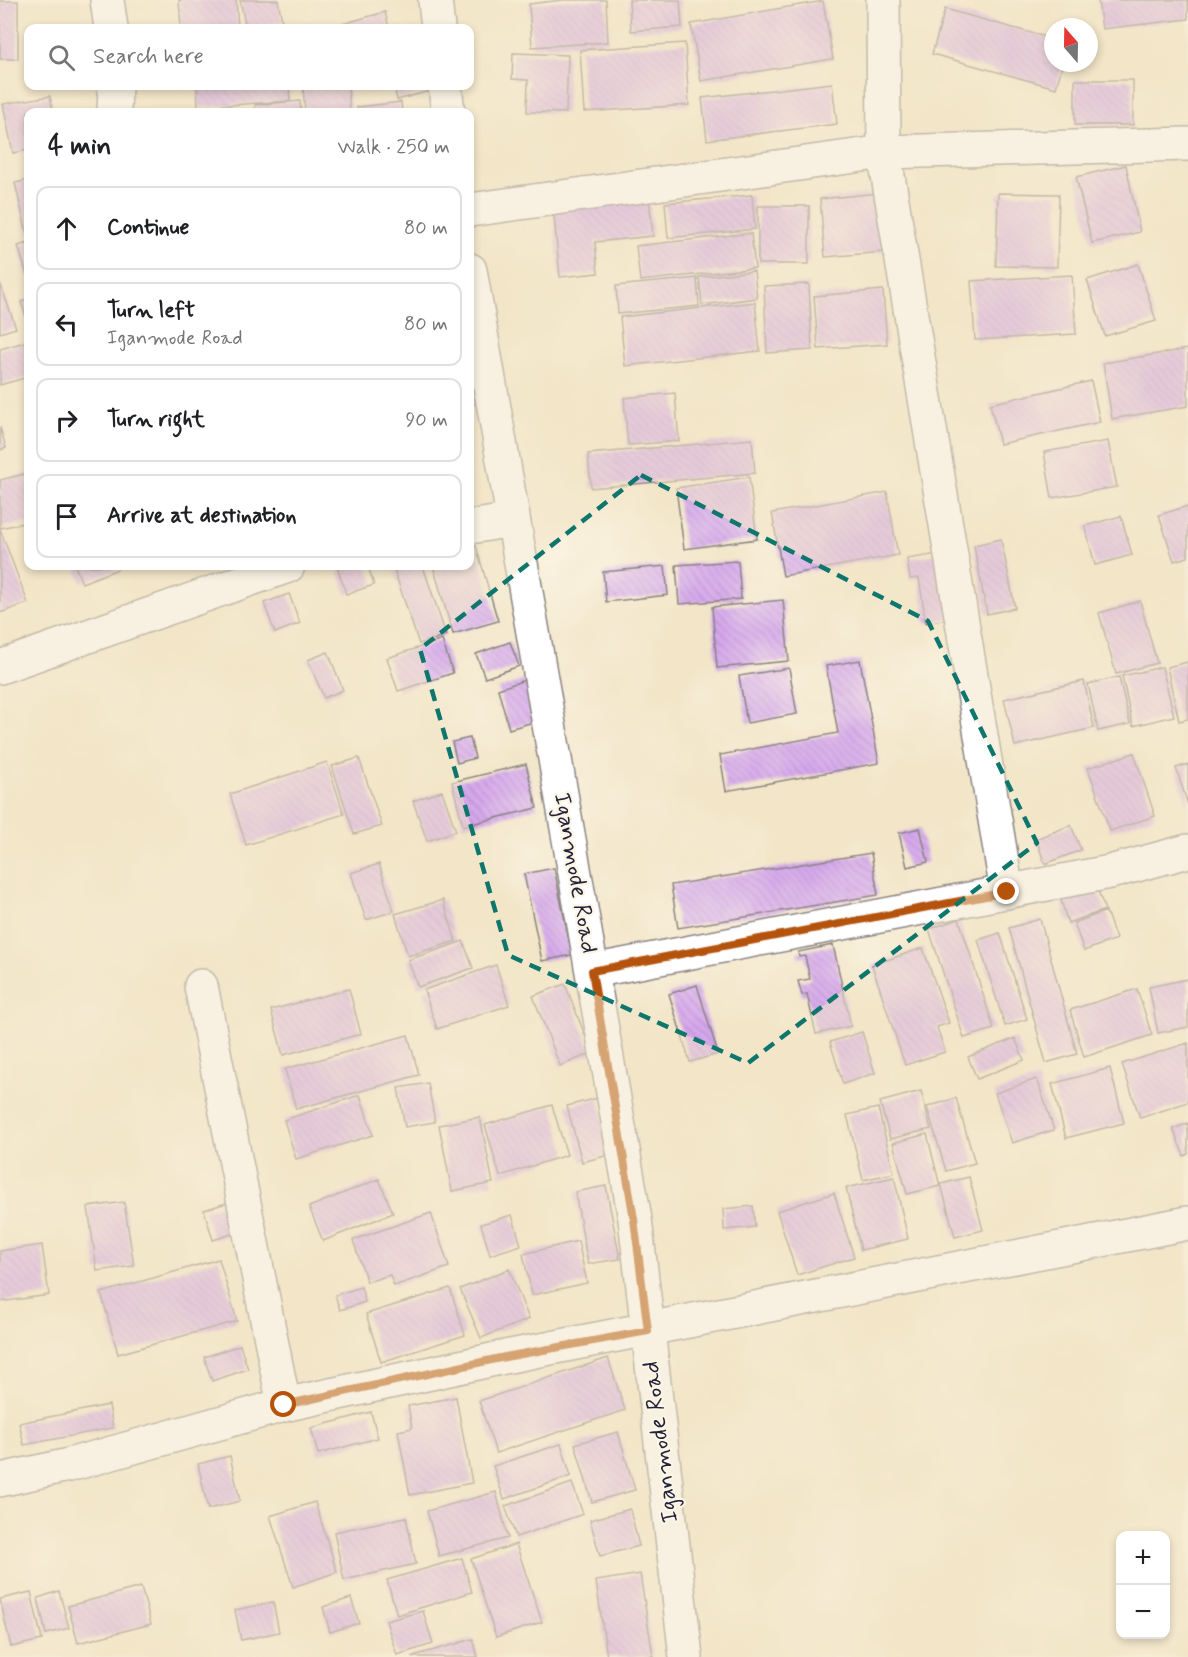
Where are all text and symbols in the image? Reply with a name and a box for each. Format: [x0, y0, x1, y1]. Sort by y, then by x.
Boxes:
north arrow [1044, 18, 1098, 72]
search box [24, 24, 474, 90]
icon: search [45, 41, 78, 74]
text: Search here [93, 43, 204, 71]
text: 4 min [48, 130, 111, 164]
text: Walk · 250 m [338, 134, 450, 161]
icon: ahead [50, 212, 83, 245]
text: Continue [107, 214, 189, 242]
text: 80 m [404, 215, 448, 242]
text: Turn left [107, 297, 195, 325]
icon: left [50, 308, 83, 341]
text: 80 m [404, 311, 448, 338]
text: Iganmode Road [107, 325, 243, 352]
icon: right [50, 404, 83, 437]
text: Turn right [107, 406, 205, 434]
text: 90 m [405, 407, 448, 434]
icon: arrive [50, 500, 83, 533]
text: Arrive at destination [107, 502, 297, 530]
street label: Iganmode Road [546, 790, 604, 956]
route end [993, 878, 1019, 904]
street label: Iganmode Road [636, 1359, 686, 1525]
route start [270, 1391, 296, 1417]
map controls [1116, 1531, 1170, 1639]
button: + [1116, 1531, 1170, 1585]
button: − [1116, 1585, 1170, 1639]

